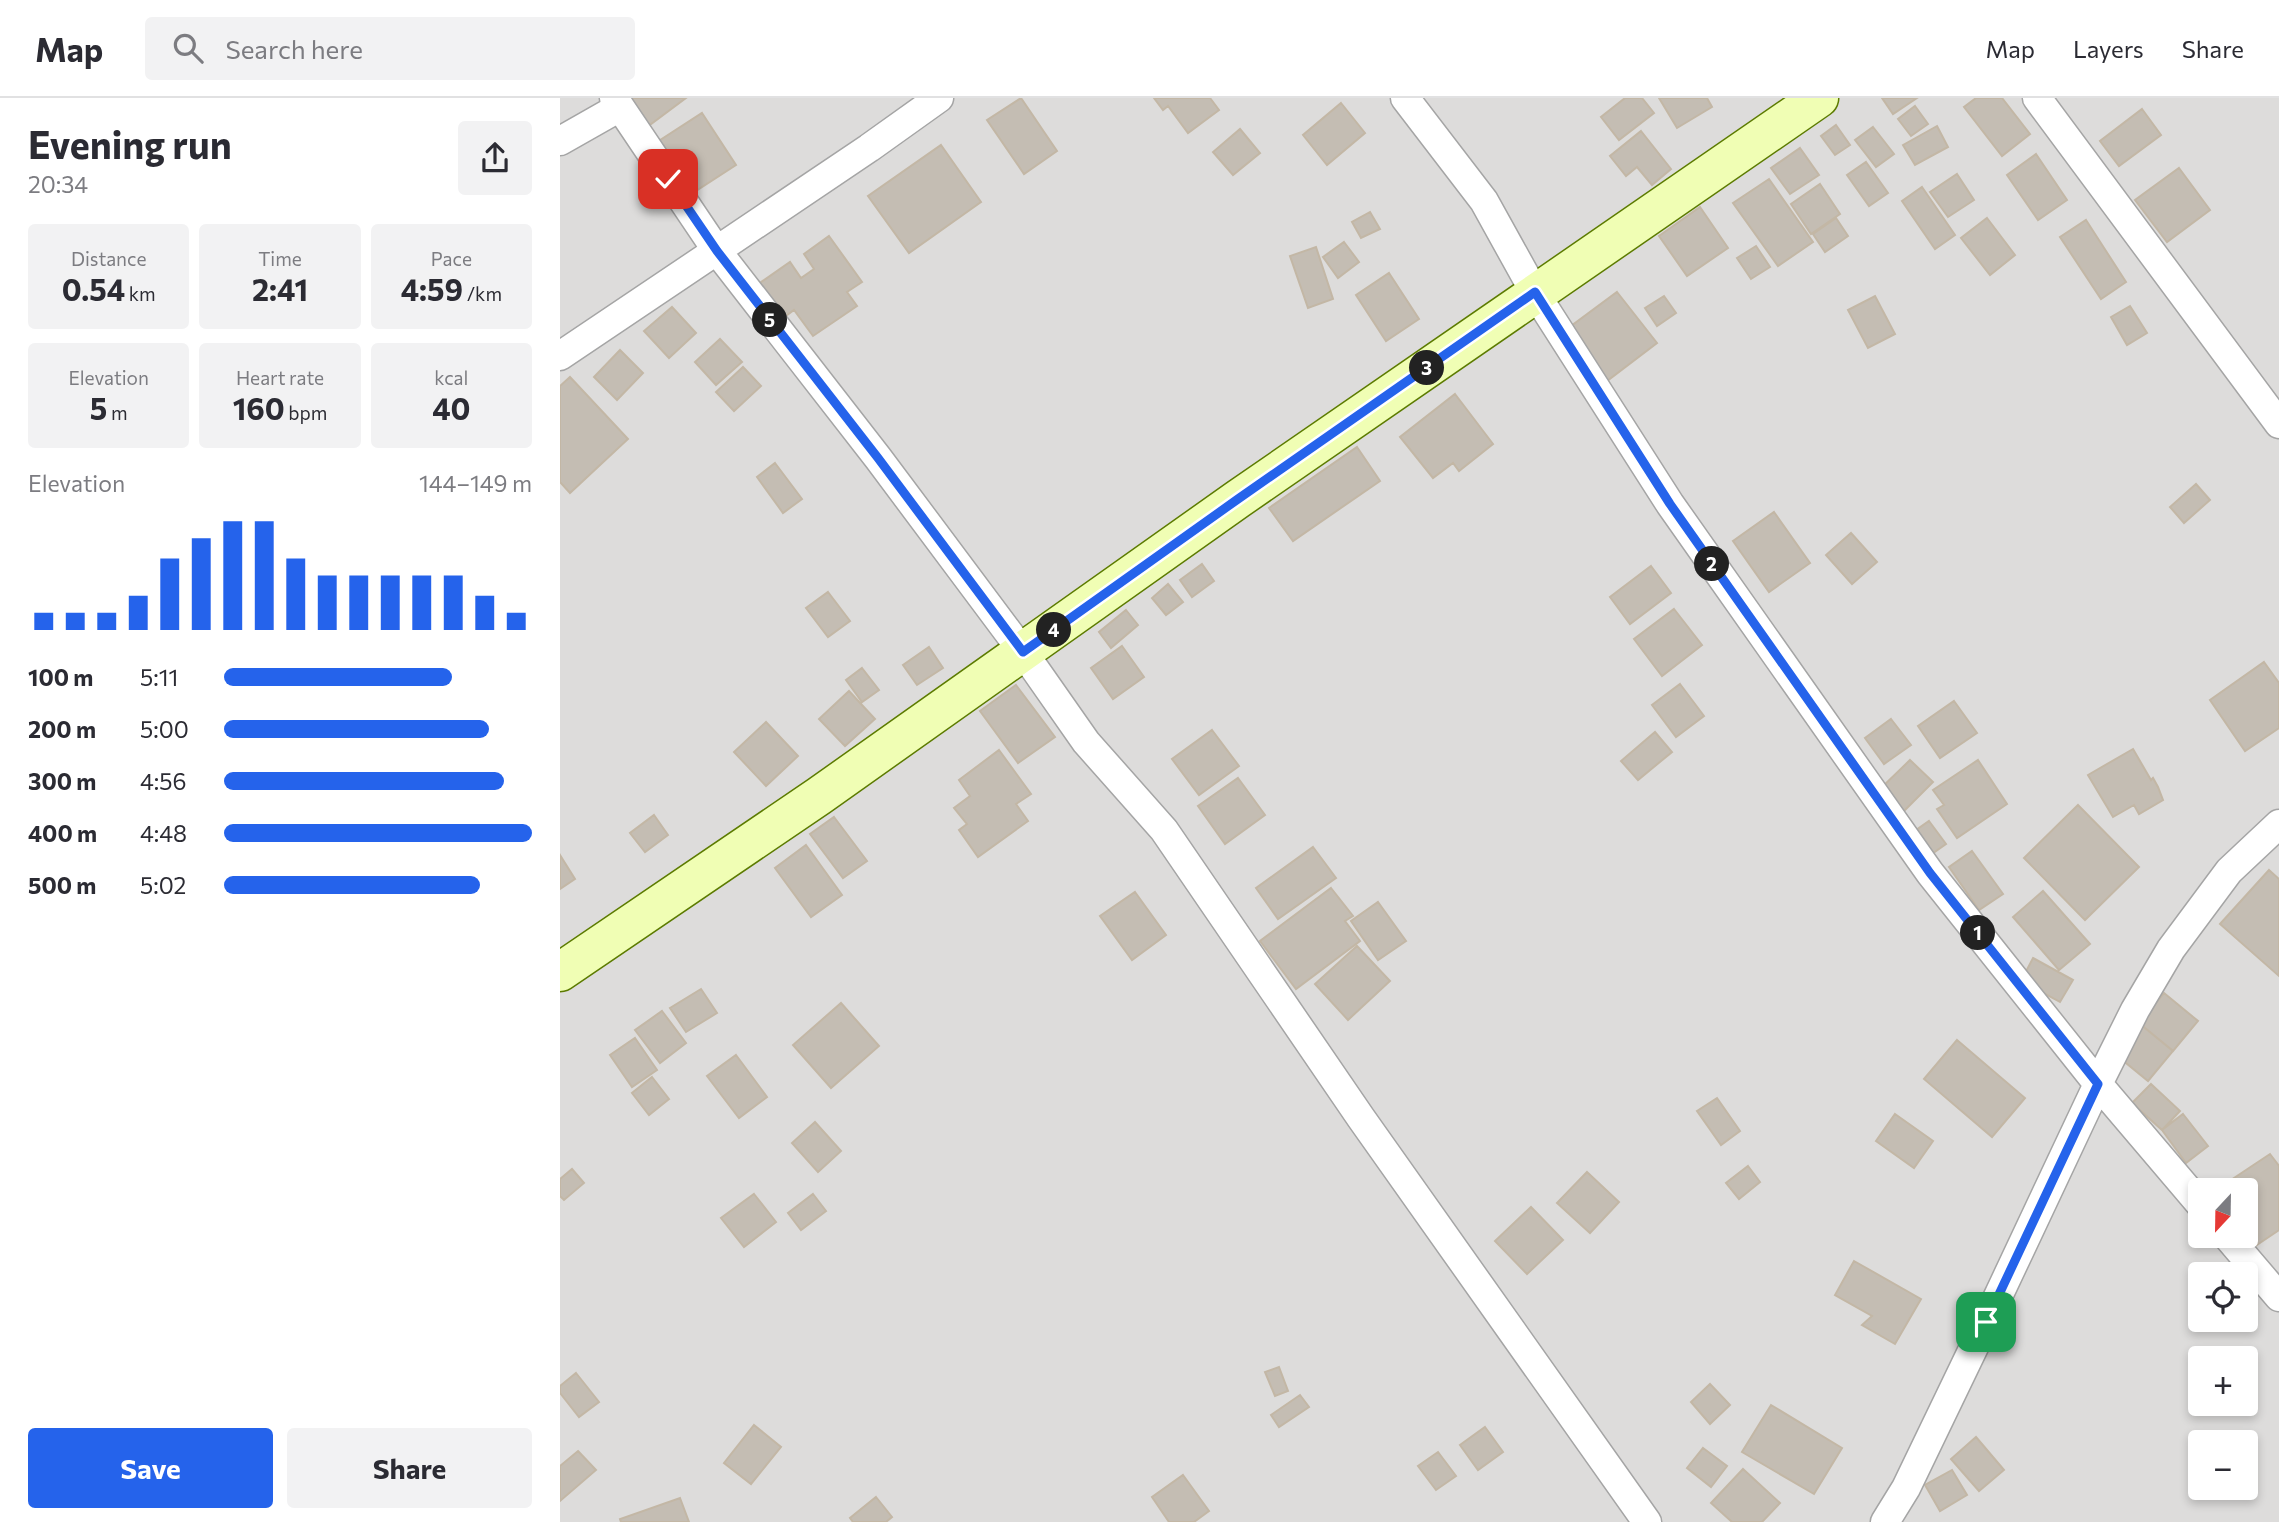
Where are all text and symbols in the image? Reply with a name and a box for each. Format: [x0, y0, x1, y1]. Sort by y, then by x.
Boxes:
search box [145, 17, 635, 80]
text: Map [35, 28, 103, 69]
icon: search [169, 29, 207, 67]
text: Search here [225, 33, 363, 64]
text: Map [1986, 34, 2035, 63]
text: Layers [2073, 34, 2144, 63]
text: Share [2182, 34, 2244, 63]
text: Evening run [28, 120, 232, 167]
button: share [458, 121, 532, 195]
pin [638, 149, 698, 209]
icon: check [649, 160, 687, 198]
text: 20:34 [28, 170, 88, 198]
text: Distance [71, 247, 146, 270]
text: Time [258, 247, 302, 270]
text: Pace [431, 247, 472, 270]
text: 0.54 [62, 270, 125, 307]
text: 2:41 [252, 270, 308, 307]
text: 4:59 [401, 270, 463, 307]
text: km [125, 282, 156, 305]
text: /km [463, 282, 502, 305]
pin: 5 [752, 302, 788, 338]
text: 5 [764, 308, 775, 331]
pin: 3 [1410, 350, 1444, 386]
text: 3 [1421, 356, 1432, 379]
text: Elevation [69, 366, 149, 389]
text: Heart rate [236, 366, 324, 389]
text: kcal [434, 366, 468, 389]
text: 5 [90, 389, 107, 426]
text: 160 [233, 389, 285, 426]
text: 40 [432, 389, 470, 426]
text: m [107, 401, 128, 424]
text: bpm [285, 401, 327, 424]
text: Elevation [28, 469, 125, 497]
text: 144–149 m [419, 469, 532, 497]
pin: 2 [1694, 546, 1730, 582]
text: 2 [1706, 552, 1717, 575]
pin: 4 [1036, 612, 1072, 648]
text: 4 [1048, 618, 1059, 641]
text: 100 m [28, 663, 93, 691]
text: 5:11 [140, 663, 178, 691]
text: 200 m [28, 715, 96, 743]
text: 5:00 [140, 715, 189, 743]
text: 300 m [28, 767, 96, 795]
text: 4:56 [140, 767, 186, 795]
text: 400 m [28, 819, 97, 847]
text: 4:48 [140, 819, 187, 847]
text: 500 m [28, 871, 96, 899]
text: 5:02 [140, 871, 186, 899]
pin: 1 [1960, 916, 1996, 950]
text: 1 [1973, 921, 1982, 944]
north arrow [2188, 1178, 2258, 1248]
map controls [2188, 1178, 2258, 1500]
button: locate [2188, 1262, 2258, 1332]
pin [1956, 1292, 2016, 1352]
icon: arrive [1967, 1303, 2005, 1341]
button: + [2188, 1346, 2258, 1416]
button: Save [28, 1428, 273, 1508]
button: Share [287, 1428, 532, 1508]
button: − [2188, 1430, 2258, 1500]

